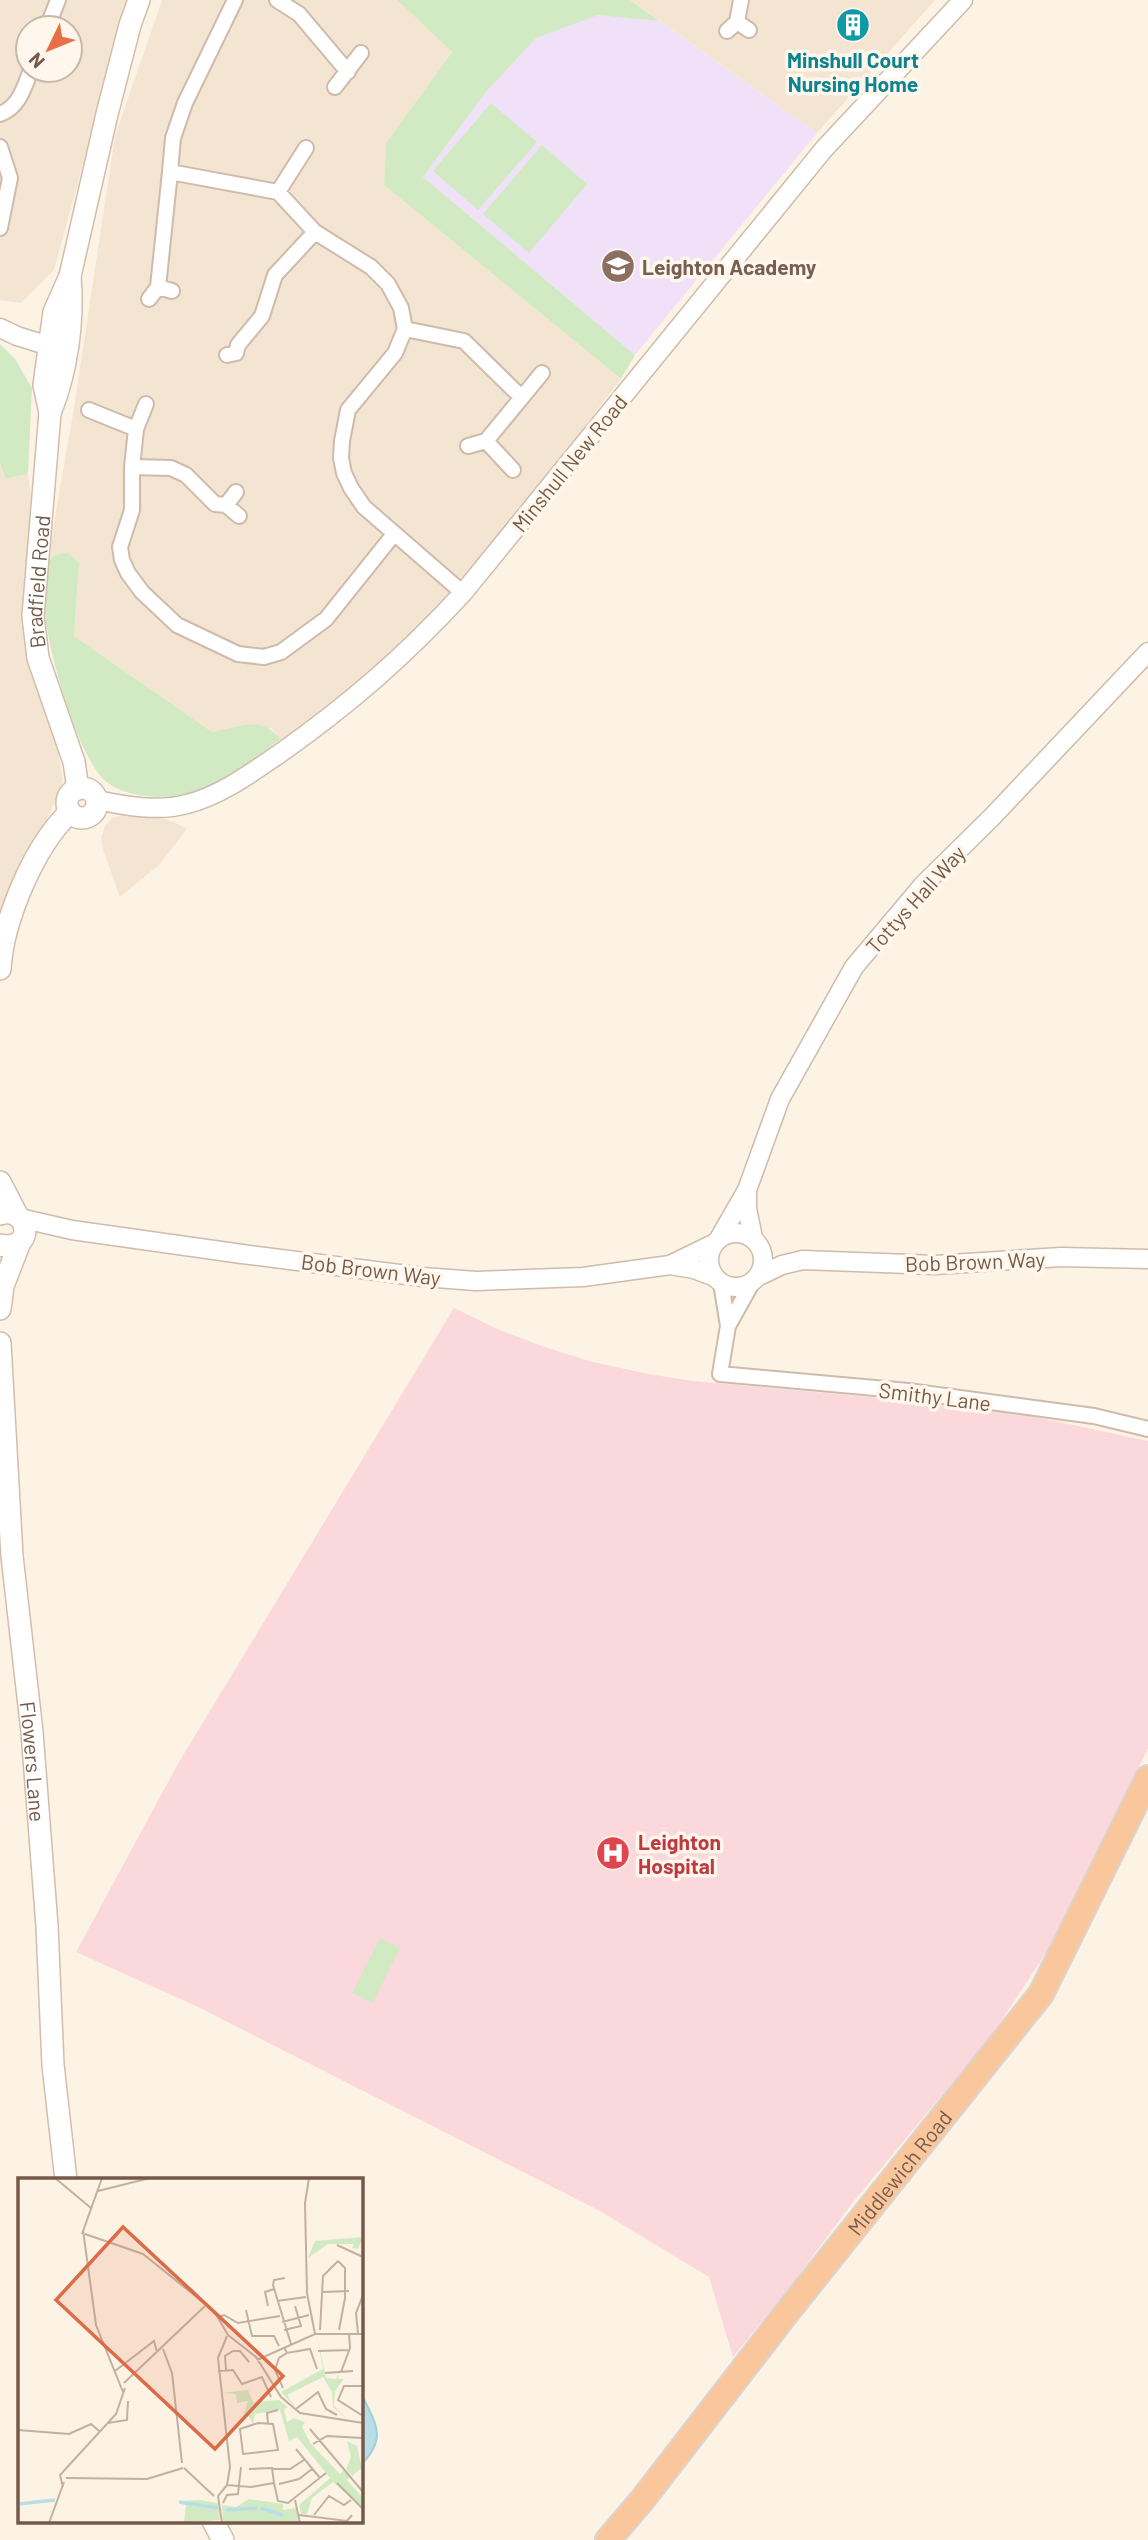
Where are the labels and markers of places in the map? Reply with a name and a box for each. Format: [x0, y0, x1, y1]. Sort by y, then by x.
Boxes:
building icon: Minshull Court Nursing Home [834, 6, 872, 44]
place label: Minshull Court Nursing Home [787, 47, 919, 96]
school or university icon: Leighton Academy [599, 247, 637, 285]
place label: Leighton Academy [642, 254, 817, 279]
place label: Leighton Hospital [638, 1829, 721, 1878]
hospital icon: Leighton Hospital [594, 1834, 632, 1872]

